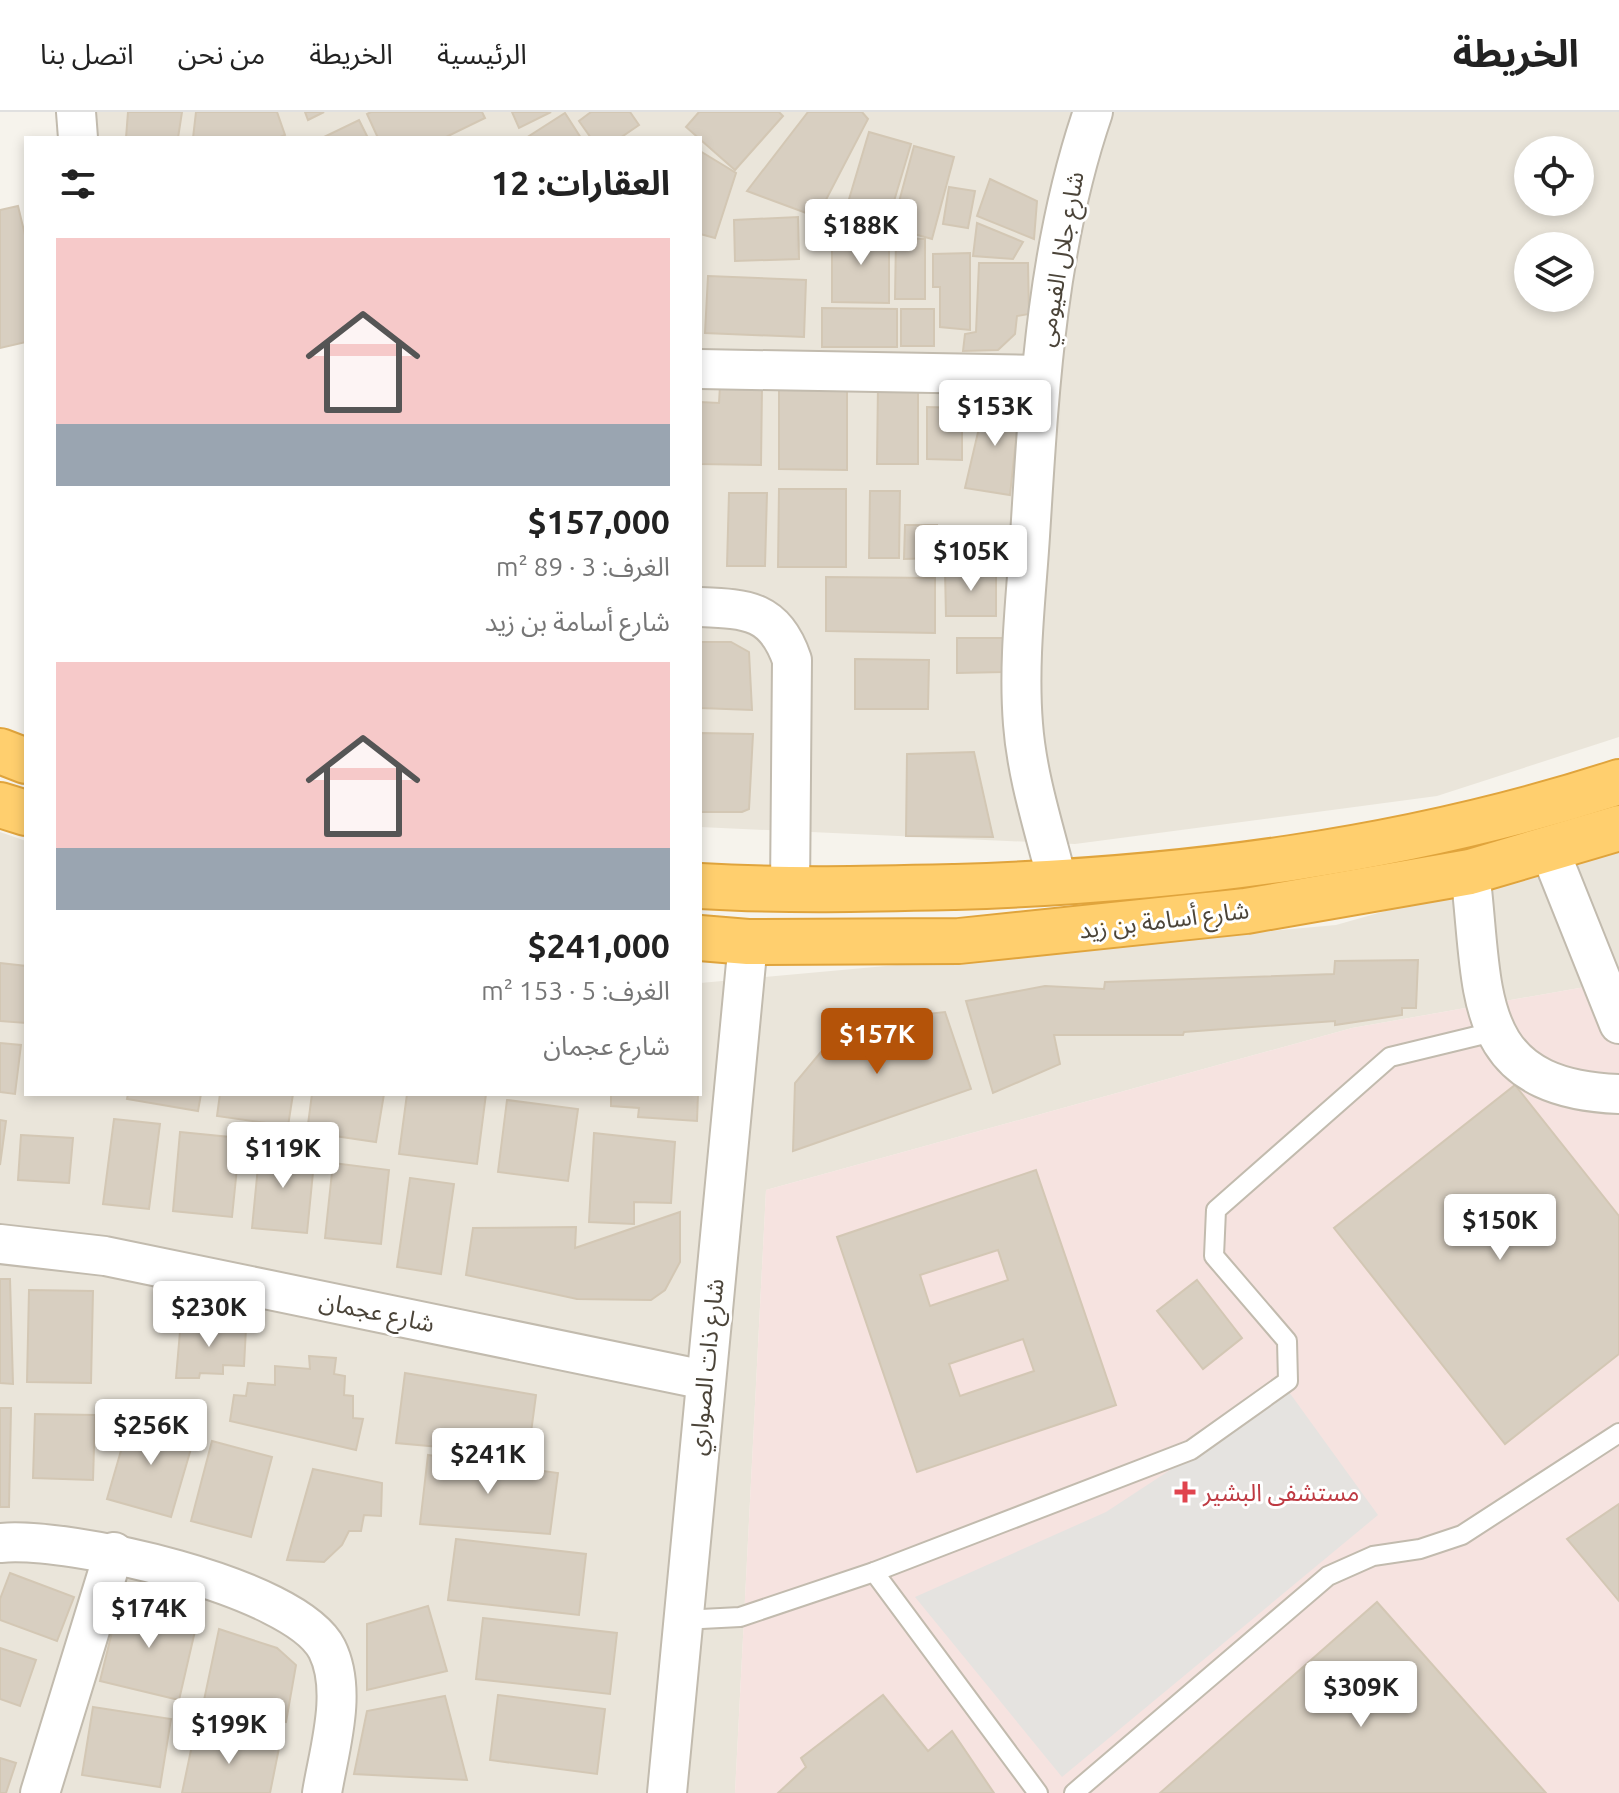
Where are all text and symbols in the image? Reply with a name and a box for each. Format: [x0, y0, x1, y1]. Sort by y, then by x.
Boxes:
text: الخريطة [1453, 32, 1579, 74]
text: اتصل بنا [40, 38, 134, 69]
text: من نحن [178, 38, 265, 69]
text: الخريطة [309, 38, 393, 69]
text: الرئيسية [437, 38, 527, 69]
map controls [1514, 136, 1594, 312]
button: locate [1514, 136, 1594, 216]
icon: filters [56, 162, 100, 206]
text: العقارات: 12 [491, 163, 670, 201]
street label: شارع جلال الفيومي [1031, 169, 1094, 350]
pin: $188K [805, 199, 917, 267]
text: $188K [823, 210, 899, 239]
button: layers [1514, 232, 1594, 312]
icon: home [291, 290, 435, 434]
pin: $153K [939, 380, 1051, 448]
text: $153K [957, 391, 1033, 420]
text: $157,000 [527, 502, 670, 540]
pin: $105K [915, 525, 1027, 593]
text: $105K [933, 536, 1009, 565]
text: الغرف: 3 · 89 m² [496, 552, 670, 581]
text: شارع أسامة بن زيد [485, 607, 670, 636]
icon: home [291, 714, 435, 858]
street label: شارع أسامة بن زيد [1077, 894, 1251, 948]
text: $241,000 [527, 926, 670, 964]
text: الغرف: 5 · 153 m² [481, 976, 670, 1005]
pin: $157K [821, 1008, 933, 1076]
text: $157K [839, 1019, 915, 1048]
text: شارع عجمان [543, 1031, 670, 1060]
pin: $119K [227, 1122, 339, 1190]
text: $119K [245, 1133, 321, 1162]
pin: $150K [1444, 1194, 1556, 1262]
text: $150K [1462, 1205, 1538, 1234]
street label: شارع ذات الصواري [683, 1277, 734, 1457]
pin: $230K [153, 1281, 265, 1349]
street label: شارع عجمان [316, 1287, 437, 1341]
text: $230K [171, 1292, 247, 1321]
pin: $256K [95, 1399, 207, 1467]
text: $256K [113, 1410, 189, 1439]
pin: $241K [432, 1428, 544, 1496]
text: $241K [450, 1439, 526, 1468]
place label: مستشفى البشير [1202, 1479, 1359, 1507]
marker: مستشفى البشير [1174, 1481, 1196, 1503]
pin: $174K [93, 1582, 205, 1650]
text: $174K [111, 1593, 187, 1622]
pin: $309K [1305, 1661, 1417, 1729]
text: $309K [1323, 1672, 1399, 1701]
pin: $199K [173, 1698, 285, 1766]
text: $199K [191, 1709, 267, 1738]

